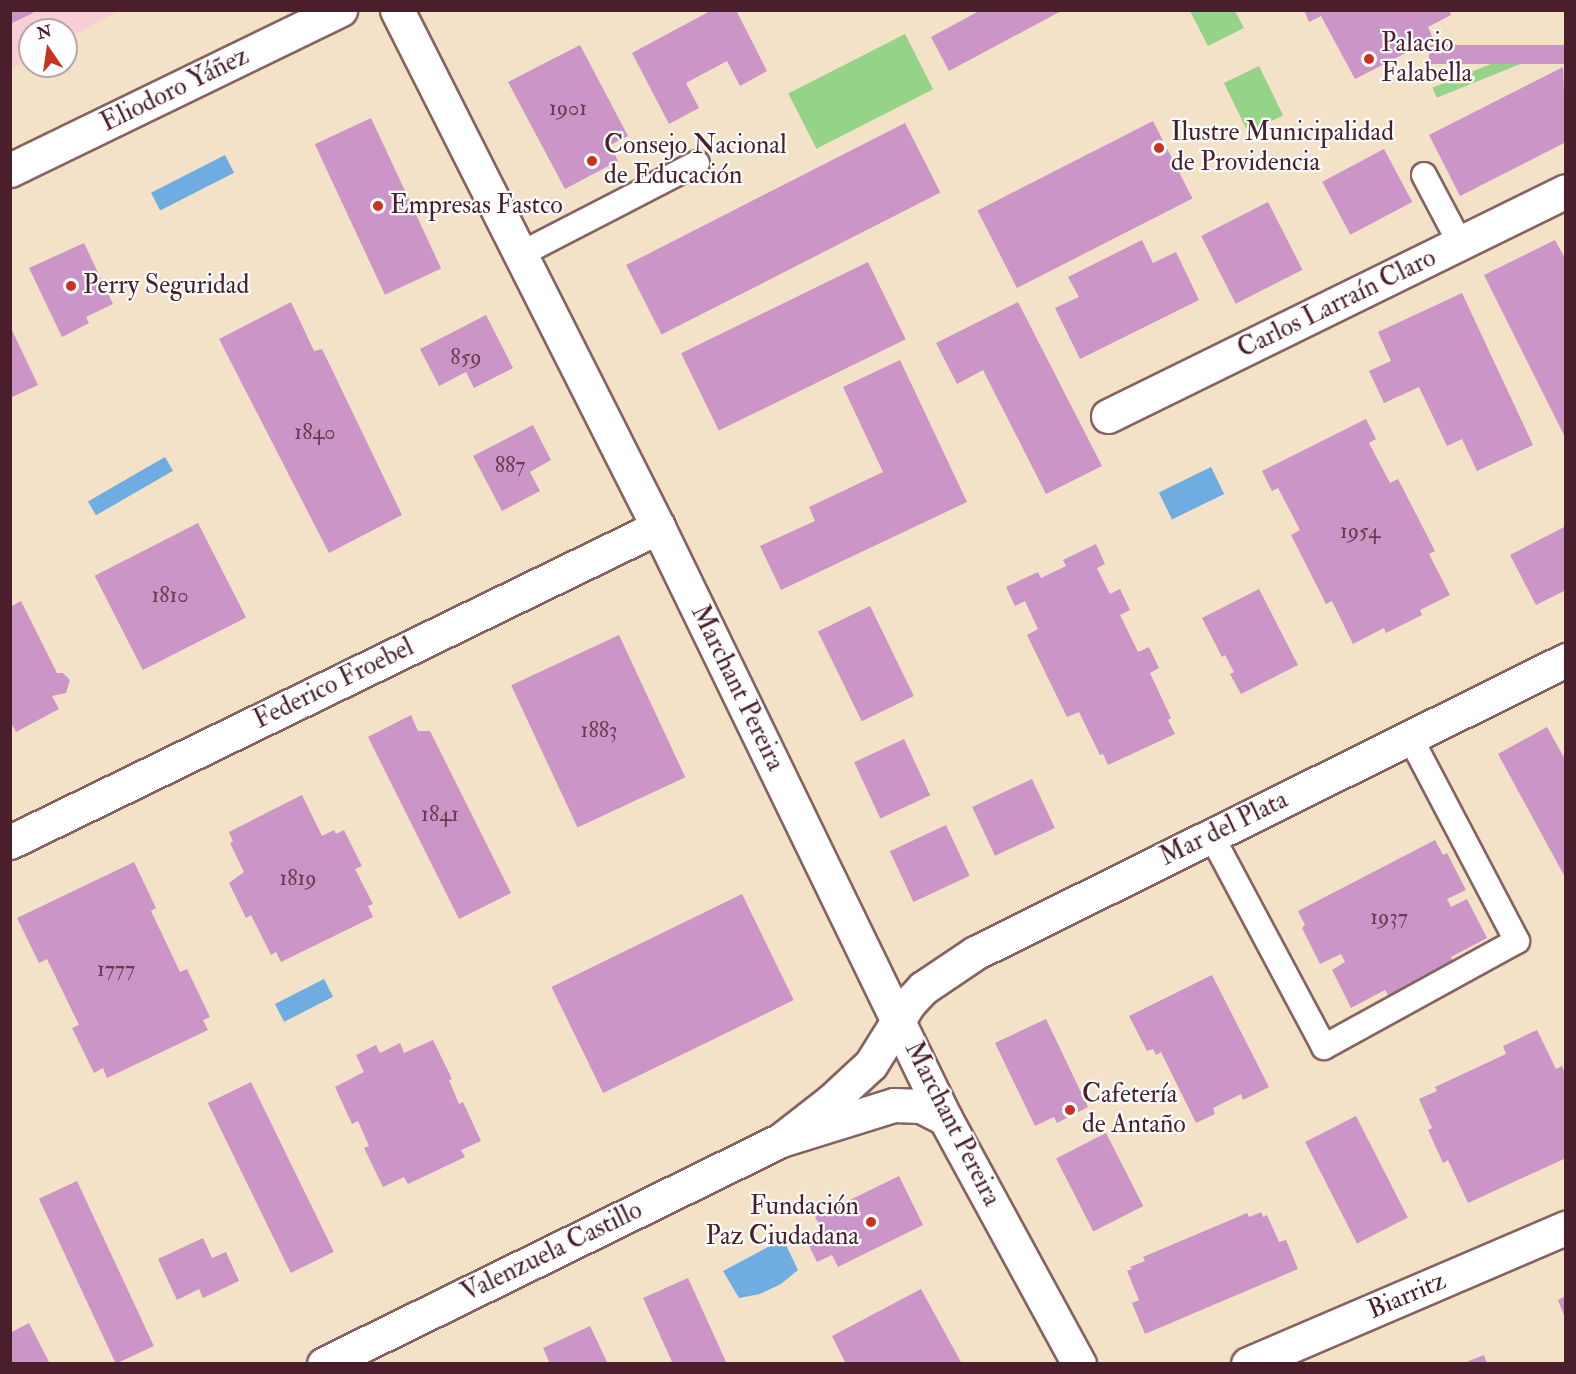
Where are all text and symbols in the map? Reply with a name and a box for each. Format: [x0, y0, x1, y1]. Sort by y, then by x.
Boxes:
north arrow [18, 18, 78, 78]
text: N [35, 21, 54, 44]
place label: Palacio Falabella [1381, 28, 1472, 89]
street label: Eliodoro Yáñez [96, 41, 254, 139]
marker: Palacio Falabella [1362, 52, 1376, 66]
house number: 1901 [549, 96, 587, 122]
place label: Ilustre Municipalidad de Providencia [1171, 117, 1394, 178]
place label: Consejo Nacional de Educación [604, 130, 787, 192]
marker: Ilustre Municipalidad de Providencia [1152, 141, 1166, 155]
marker: Consejo Nacional de Educación [585, 154, 599, 168]
place label: Empresas Fastco [390, 190, 563, 222]
marker: Empresas Fastco [371, 199, 385, 213]
street label: Carlos Larraín Claro [1233, 243, 1441, 365]
place label: Perry Seguridad [83, 270, 249, 302]
marker: Perry Seguridad [64, 279, 78, 293]
house number: 859 [450, 345, 482, 371]
house number: 1840 [294, 420, 336, 446]
house number: 887 [495, 453, 525, 479]
house number: 1954 [1340, 519, 1380, 545]
house number: 1810 [151, 583, 189, 609]
street label: Marchant Pereira [683, 600, 791, 776]
street label: Federico Froebel [249, 632, 419, 736]
house number: 1883 [581, 718, 617, 744]
street label: Mar del Plata [1155, 785, 1293, 873]
house number: 1841 [421, 802, 459, 828]
house number: 1819 [279, 866, 317, 892]
house number: 1937 [1370, 905, 1408, 931]
house number: 1777 [97, 957, 135, 983]
street label: Marchant Pereira [897, 1037, 1007, 1211]
place label: Cafetería de Antaño [1082, 1079, 1186, 1140]
marker: Cafetería de Antaño [1063, 1103, 1077, 1117]
place label: Fundación Paz Ciudadana [706, 1191, 859, 1252]
street label: Valenzuela Castillo [457, 1195, 647, 1309]
marker: Fundación Paz Ciudadana [864, 1215, 878, 1229]
street label: Biarritz [1363, 1266, 1451, 1326]

